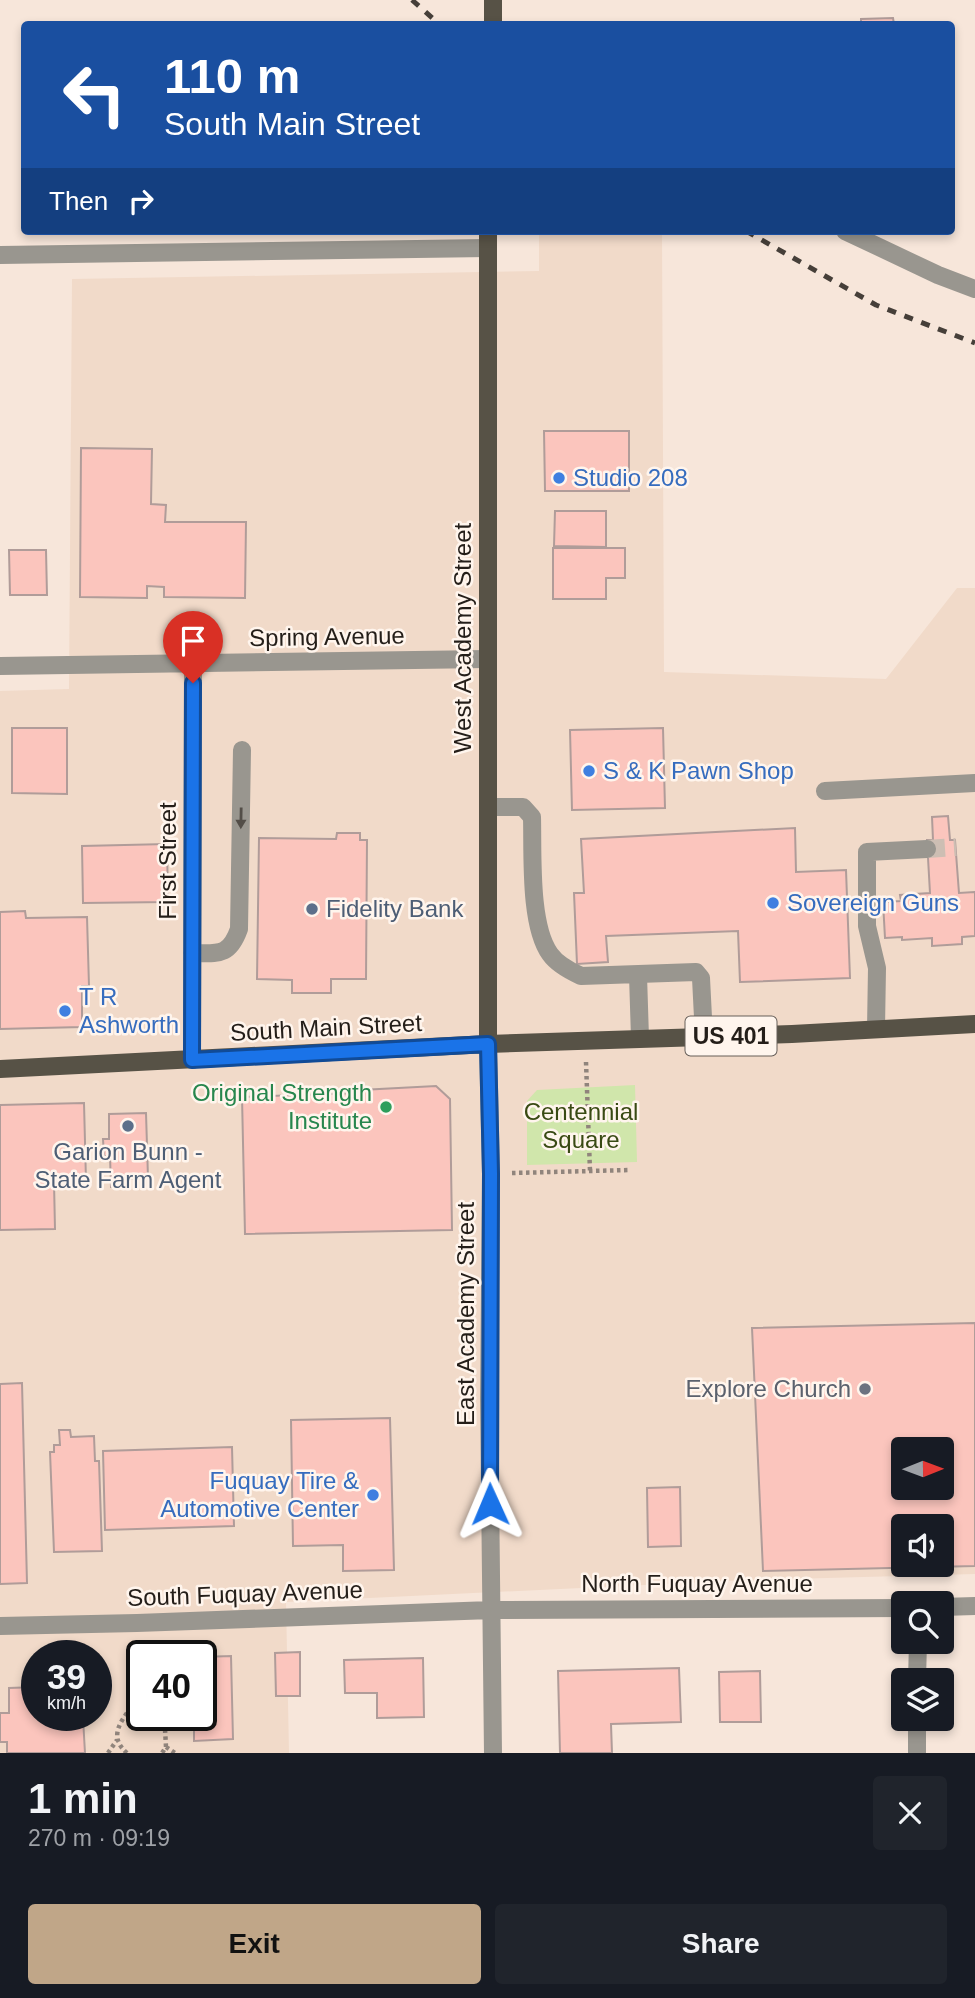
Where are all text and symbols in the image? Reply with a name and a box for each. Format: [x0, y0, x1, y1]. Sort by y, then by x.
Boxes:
icon: left [49, 49, 140, 140]
text: 110 m [164, 49, 300, 103]
text: South Main Street [164, 106, 420, 142]
icon: right [122, 182, 160, 220]
text: Then [49, 186, 108, 216]
place label: Studio 208 [573, 464, 688, 491]
marker: Studio 208 [551, 470, 567, 486]
street label: West Academy Street [449, 523, 476, 753]
pin [163, 611, 223, 683]
icon: arrive [174, 622, 212, 660]
street label: Spring Avenue [249, 622, 405, 651]
place label: S & K Pawn Shop [603, 757, 794, 784]
marker: S & K Pawn Shop [581, 763, 597, 779]
street label: First Street [154, 802, 181, 920]
one-way arrow [235, 807, 247, 829]
place label: Sovereign Guns [787, 889, 959, 916]
place label: Fidelity Bank [326, 895, 464, 922]
marker: Sovereign Guns [765, 895, 781, 911]
marker: Fidelity Bank [304, 901, 320, 917]
place label: T R Ashworth [79, 983, 179, 1038]
marker: T R Ashworth [57, 1003, 73, 1019]
street label: South Main Street [229, 1009, 423, 1046]
road number: US 401 [686, 1016, 776, 1056]
place label: Original Strength Institute [192, 1079, 372, 1134]
park label: Centennial Square [524, 1098, 638, 1153]
marker: Original Strength Institute [378, 1099, 394, 1115]
marker: Garion Bunn - State Farm Agent [120, 1118, 136, 1134]
place label: Garion Bunn - State Farm Agent [35, 1138, 222, 1193]
street label: East Academy Street [452, 1202, 479, 1426]
place label: Explore Church [686, 1375, 851, 1402]
marker: Explore Church [857, 1381, 873, 1397]
north arrow [891, 1437, 954, 1500]
map controls [891, 1437, 954, 1731]
place label: Fuquay Tire & Automotive Center [160, 1467, 359, 1522]
position arrow [453, 1467, 527, 1541]
marker: Fuquay Tire & Automotive Center [365, 1487, 381, 1503]
button: sound [891, 1514, 954, 1577]
street label: North Fuquay Avenue [581, 1570, 813, 1597]
street label: South Fuquay Avenue [127, 1576, 363, 1611]
button: search [891, 1591, 954, 1654]
speed limit sign: 40 [126, 1640, 217, 1731]
text: 39 [47, 1657, 86, 1696]
button: layers [891, 1668, 954, 1731]
text: km/h [47, 1693, 86, 1713]
text: 1 min [28, 1775, 138, 1822]
button: close [873, 1776, 947, 1850]
text: 270 m · 09:19 [28, 1825, 170, 1851]
button: Exit [28, 1904, 481, 1984]
button: Share [495, 1904, 947, 1984]

